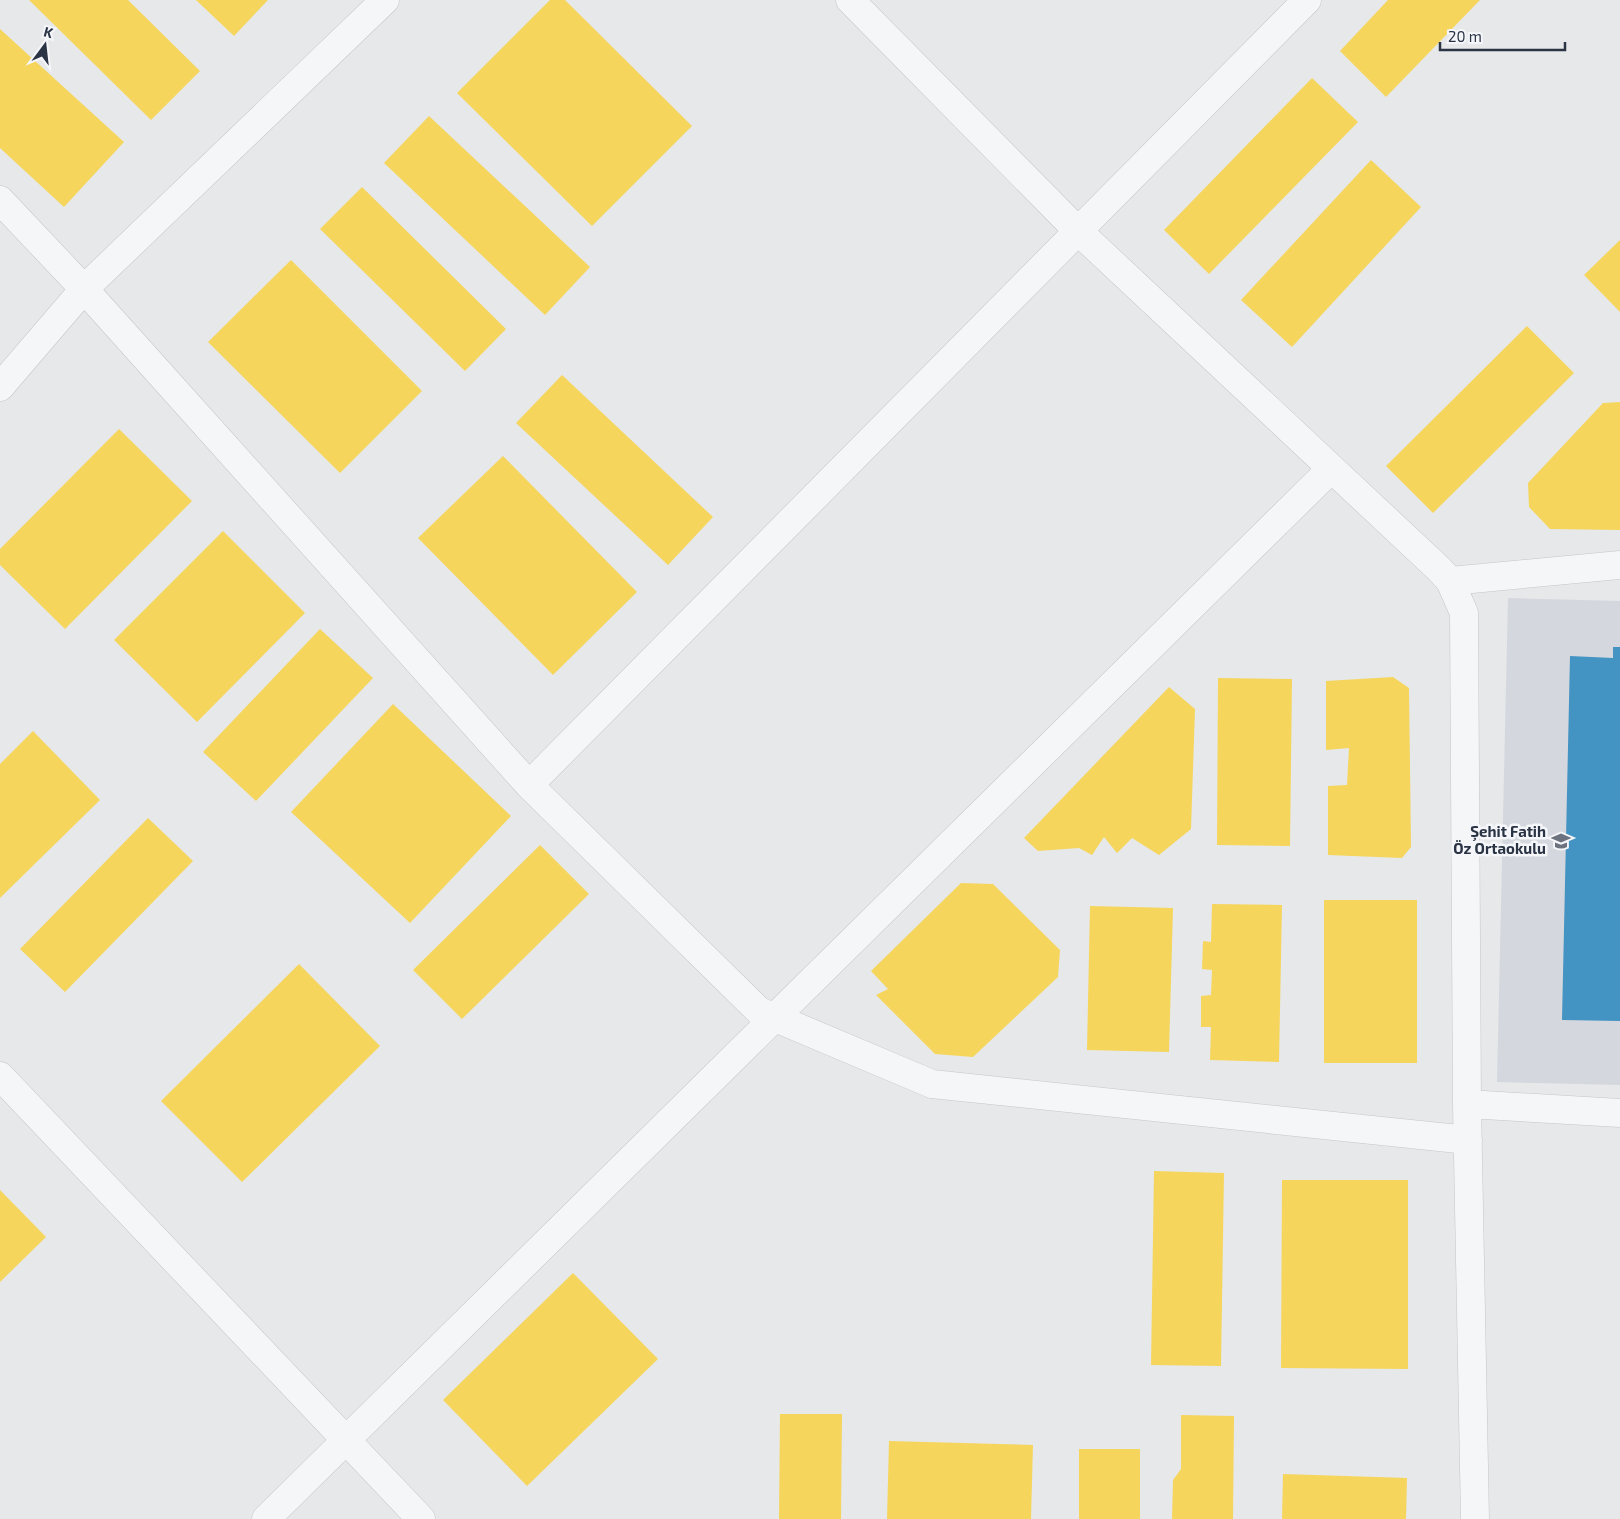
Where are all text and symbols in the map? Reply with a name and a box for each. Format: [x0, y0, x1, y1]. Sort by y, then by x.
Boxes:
north arrow [20, 20, 70, 70]
scale bar [1440, 20, 1565, 52]
text: K [42, 23, 55, 41]
text: 20 m [1448, 27, 1482, 45]
place label: Şehit Fatih Öz Ortaokulu [1453, 822, 1546, 857]
school or university icon: Şehit Fatih Öz Ortaokulu [1550, 830, 1572, 852]

